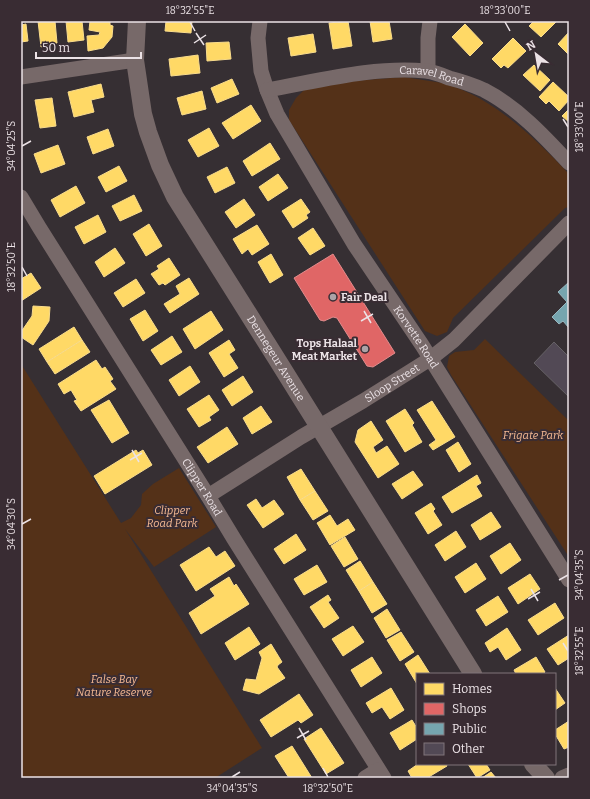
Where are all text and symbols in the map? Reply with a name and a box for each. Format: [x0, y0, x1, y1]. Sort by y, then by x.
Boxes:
text: 18°32'55"E [166, 5, 214, 17]
text: 18°33'00"E [480, 5, 530, 17]
scale bar [36, 34, 141, 60]
north arrow [516, 34, 556, 74]
text: N [524, 38, 539, 54]
text: 50 m [42, 41, 71, 55]
street label: Caravel Road [399, 63, 466, 89]
text: 18°33'00"E [574, 102, 586, 152]
text: 34°04'25"S [6, 121, 18, 171]
text: 18°32'50"E [6, 242, 18, 292]
place label: Fair Deal [341, 291, 388, 304]
marker: Fair Deal [328, 292, 338, 302]
street label: Korvette Road [391, 303, 442, 371]
street label: Dennegeur Avenue [244, 313, 308, 403]
place label: Tops Halaal Meat Market [292, 337, 358, 363]
marker: Tops Halaal Meat Market [360, 344, 370, 354]
street label: Sloop Street [362, 361, 422, 405]
park label: Frigate Park [503, 429, 564, 442]
street label: Clipper Road [179, 456, 225, 519]
text: 34°04'30"S [6, 498, 18, 550]
park label: Clipper Road Park [147, 504, 199, 530]
text: 34°04'35"S [574, 550, 586, 600]
text: 18°32'55"E [574, 627, 586, 675]
park label: False Bay Nature Reserve [76, 673, 152, 699]
legend [416, 673, 556, 765]
text: Homes [452, 682, 492, 696]
text: Shops [452, 702, 487, 716]
text: Public [452, 722, 487, 736]
text: Other [452, 742, 485, 756]
text: 34°04'35"S [207, 783, 257, 795]
text: 18°32'50"E [303, 783, 353, 795]

